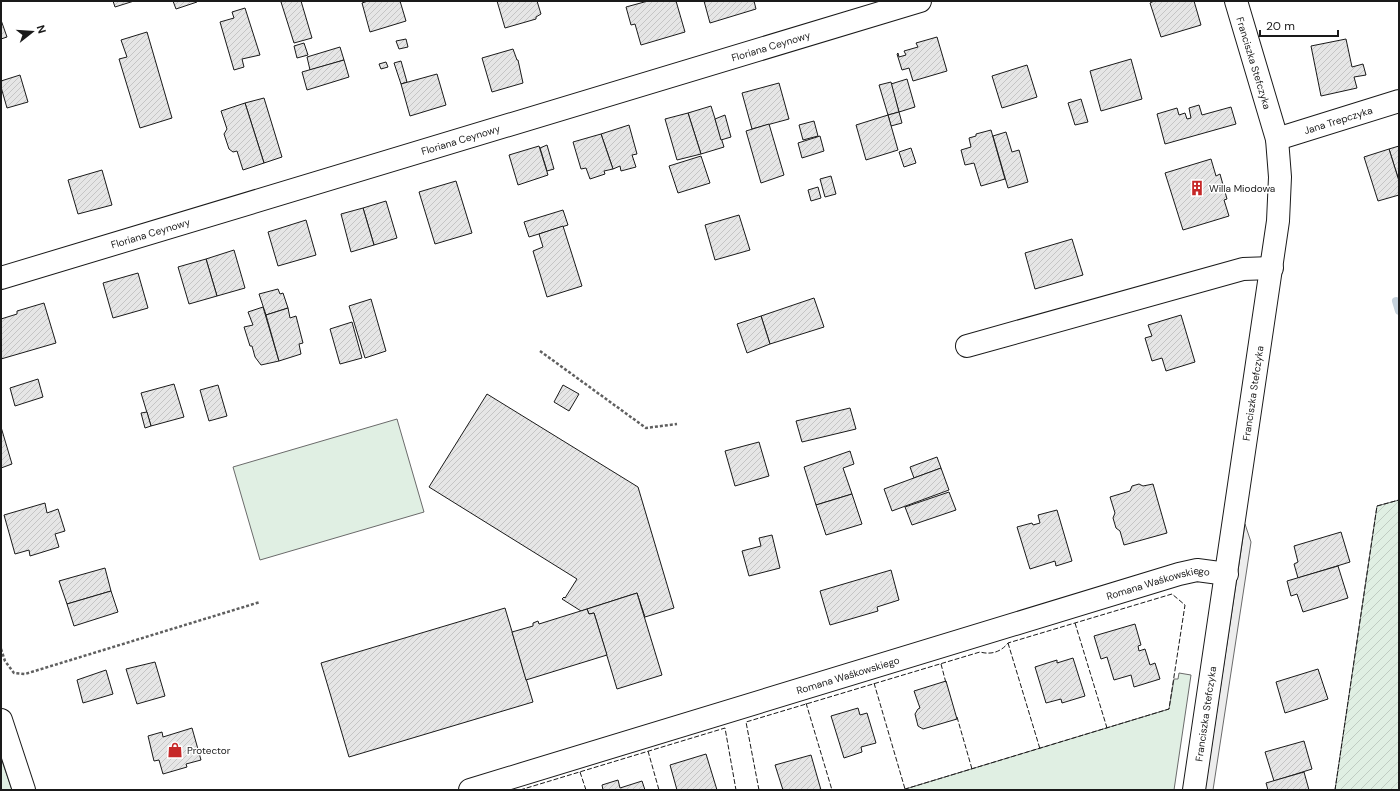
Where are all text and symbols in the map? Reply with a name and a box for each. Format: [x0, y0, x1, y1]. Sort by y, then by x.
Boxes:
north arrow [12, 12, 52, 52]
scale bar [1260, 12, 1338, 38]
street label: Franciszka Stefczyka [1233, 15, 1274, 111]
text: 20 m [1266, 18, 1295, 34]
text: N [34, 23, 49, 35]
street label: Floriana Ceynowy [730, 28, 812, 64]
street label: Jana Trepczyka [1302, 104, 1374, 137]
street label: Floriana Ceynowy [420, 122, 502, 158]
building icon: Willa Miodowa [1188, 179, 1206, 197]
place label: Willa Miodowa [1209, 182, 1275, 195]
street label: Floriana Ceynowy [109, 215, 192, 251]
street label: Franciszka Stefczyka [1240, 345, 1266, 442]
street label: Romana Waśkowskiego [1105, 564, 1211, 603]
street label: Romana Waśkowskiego [795, 654, 901, 697]
street label: Franciszka Stefczyka [1192, 665, 1219, 762]
shop icon: Protector [166, 741, 184, 759]
place label: Protector [187, 744, 231, 757]

